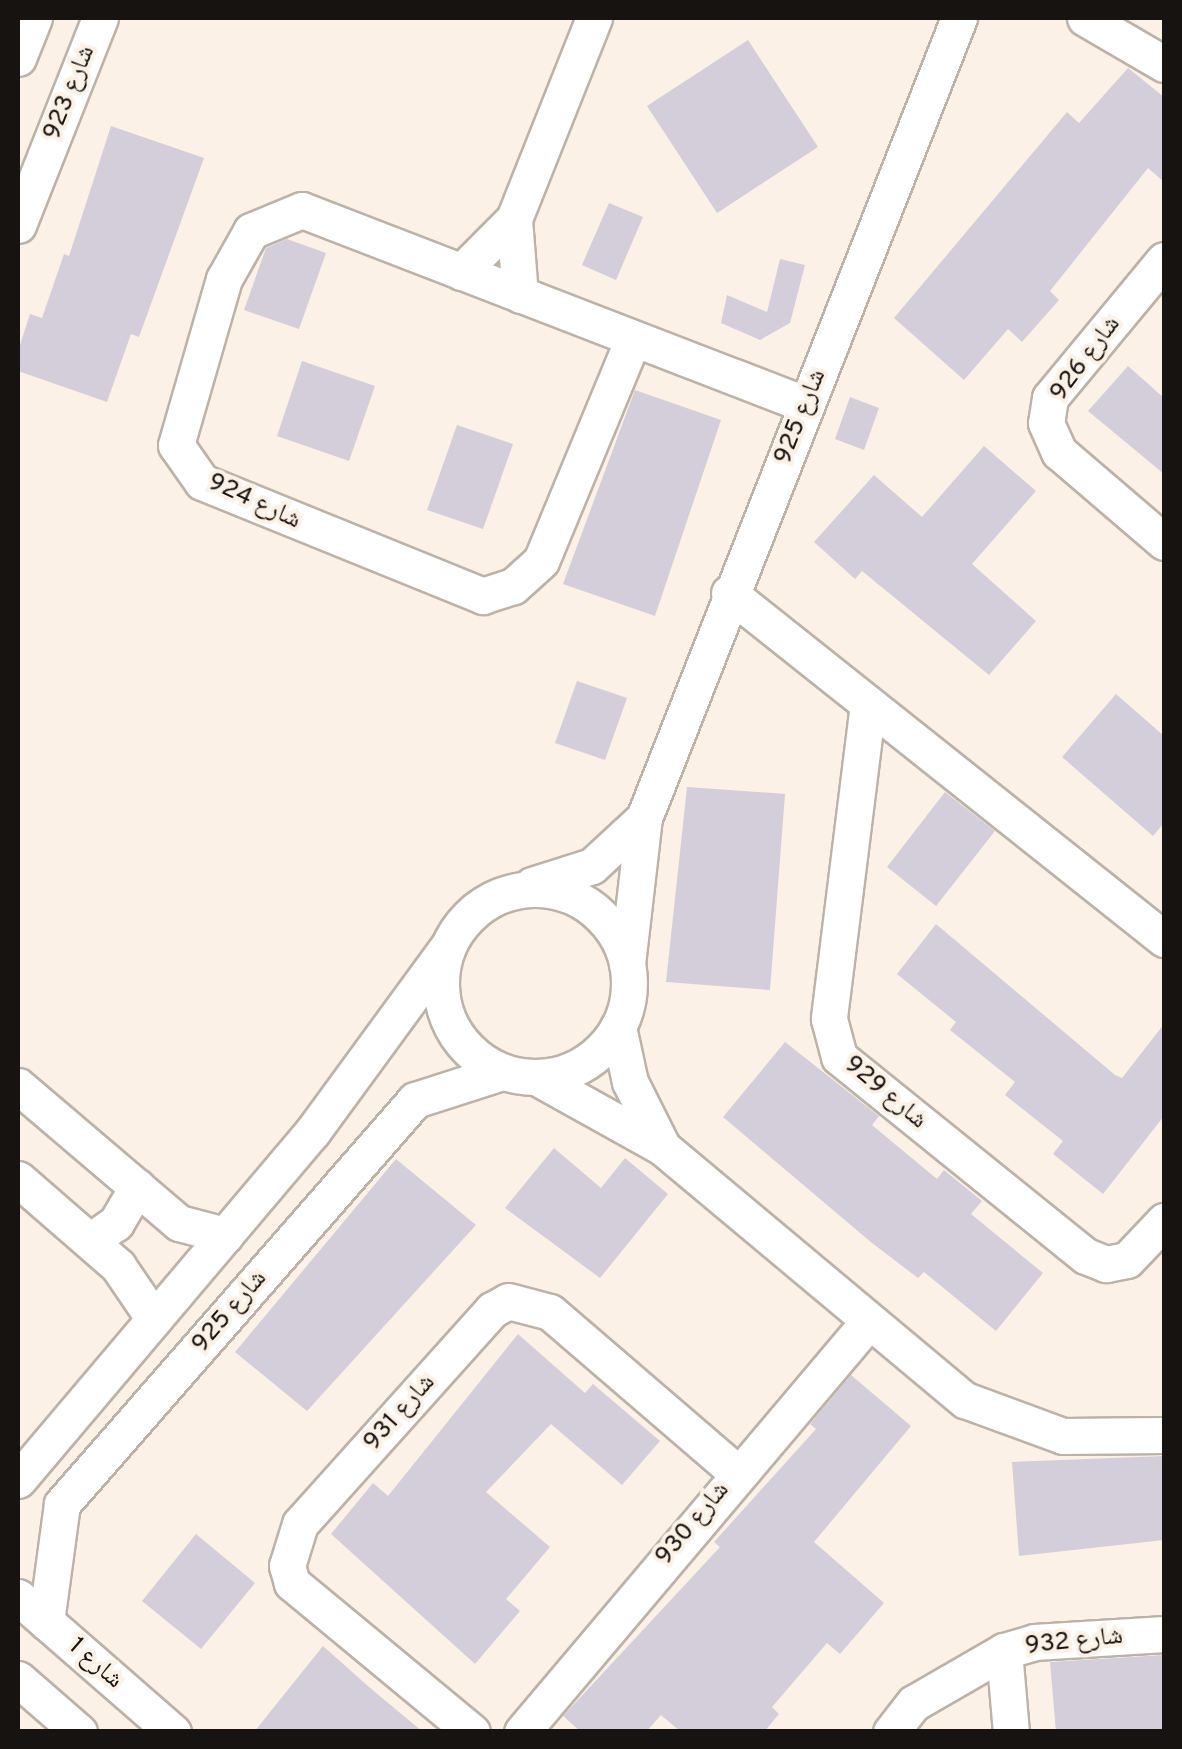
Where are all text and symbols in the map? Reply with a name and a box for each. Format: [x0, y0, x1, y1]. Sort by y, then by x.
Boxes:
street label: شارع 923 [38, 42, 102, 144]
street label: شارع 926 [1044, 311, 1128, 407]
street label: شارع 925 [769, 365, 833, 469]
street label: شارع 924 [203, 468, 305, 536]
street label: شارع 929 [838, 1050, 932, 1136]
street label: شارع 925 [186, 1265, 274, 1359]
street label: شارع 931 [358, 1369, 442, 1457]
street label: شارع 930 [650, 1476, 736, 1572]
street label: شارع 932 [1024, 1622, 1124, 1662]
street label: شارع 1 [61, 1632, 129, 1696]

